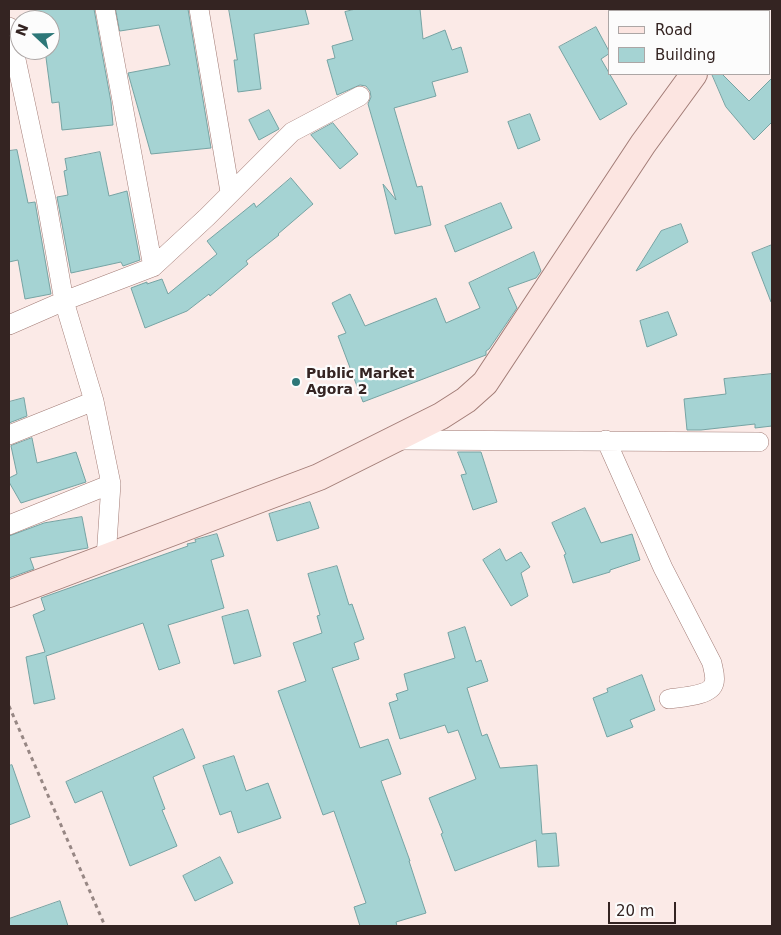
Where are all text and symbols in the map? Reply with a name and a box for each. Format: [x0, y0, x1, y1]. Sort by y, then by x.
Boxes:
north arrow [10, 10, 60, 60]
legend [608, 10, 771, 75]
text: Road [655, 21, 693, 39]
text: N [12, 22, 31, 38]
text: Building [655, 46, 716, 64]
place label: Public Market Agora 2 [306, 366, 414, 398]
marker: Public Market Agora 2 [290, 376, 302, 388]
scale bar [611, 892, 678, 924]
text: 20 m [616, 902, 654, 920]

